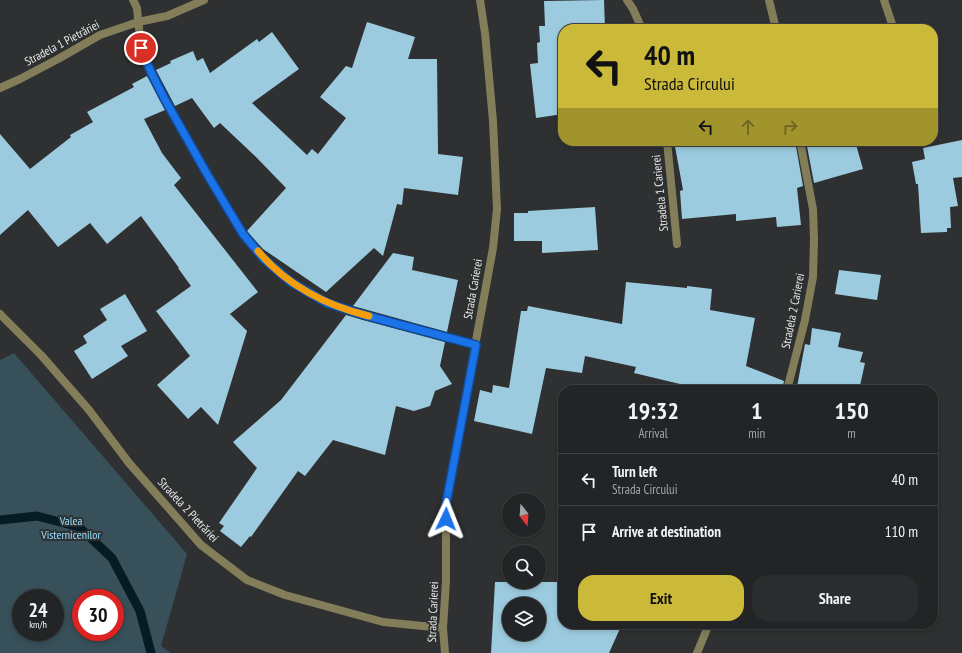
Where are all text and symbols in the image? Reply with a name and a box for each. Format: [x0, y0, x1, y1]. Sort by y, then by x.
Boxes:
street label: Stradela 1 Pietrăriei [22, 17, 102, 69]
pin [124, 31, 158, 65]
text: 40 m [644, 36, 695, 73]
icon: arrive [130, 37, 152, 59]
icon: left [578, 40, 630, 92]
text: Strada Circului [644, 72, 735, 95]
icon: left [695, 116, 717, 138]
icon: ahead [737, 116, 759, 138]
icon: right [779, 116, 801, 138]
street label: Stradela 1 Carierei [648, 154, 671, 232]
street label: Strada Carierei [460, 258, 485, 320]
street label: Stradela 2 Carierei [778, 272, 807, 350]
text: 19:32 [627, 395, 679, 426]
text: 1 [751, 395, 762, 426]
text: 150 [834, 395, 869, 426]
text: Arrival [638, 425, 668, 442]
text: min [748, 425, 765, 442]
text: m [847, 425, 856, 442]
text: Turn left [612, 462, 657, 481]
icon: left [578, 469, 600, 491]
text: 40 m [892, 470, 918, 489]
street label: Stradela 2 Pietrăriei [155, 474, 222, 545]
text: Strada Circului [612, 481, 678, 498]
north arrow [502, 493, 546, 537]
map controls [502, 493, 546, 641]
position arrow [425, 498, 467, 540]
park label: Valea Visternicenilor [40, 513, 102, 542]
icon: arrive [578, 521, 600, 543]
text: Arrive at destination [612, 522, 721, 541]
text: 110 m [885, 522, 918, 541]
button: search [502, 545, 546, 589]
button: Exit [578, 575, 744, 621]
button: Share [752, 575, 918, 621]
street label: Strada Carierei [424, 581, 441, 643]
speed limit sign: 30 [72, 589, 124, 641]
text: 24 [28, 597, 48, 623]
button: layers [502, 597, 546, 641]
text: km/h [29, 618, 47, 631]

